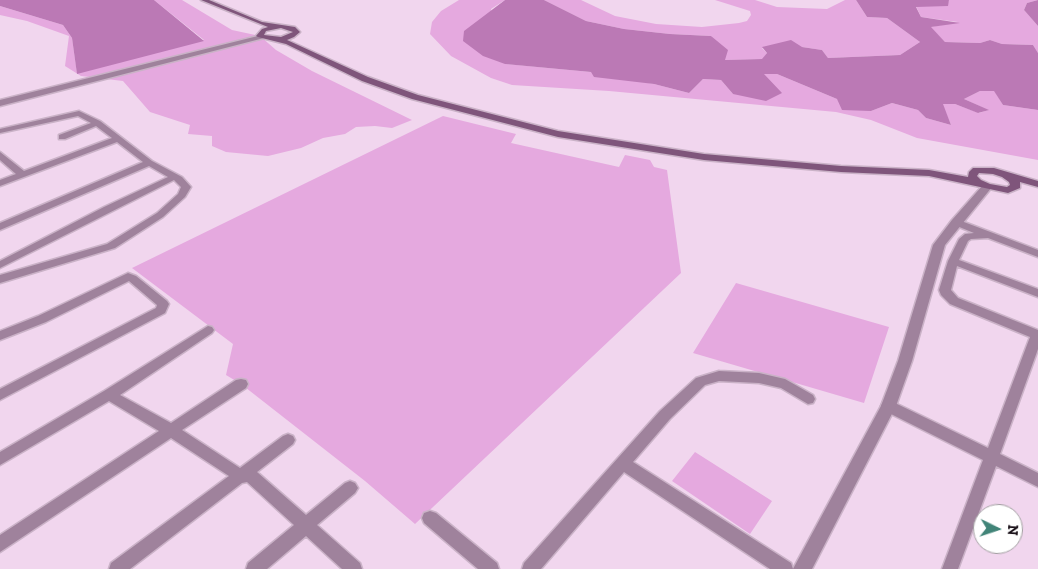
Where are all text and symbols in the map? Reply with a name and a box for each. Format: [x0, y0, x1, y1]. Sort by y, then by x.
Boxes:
north arrow [973, 504, 1023, 554]
text: N [1004, 524, 1021, 536]

